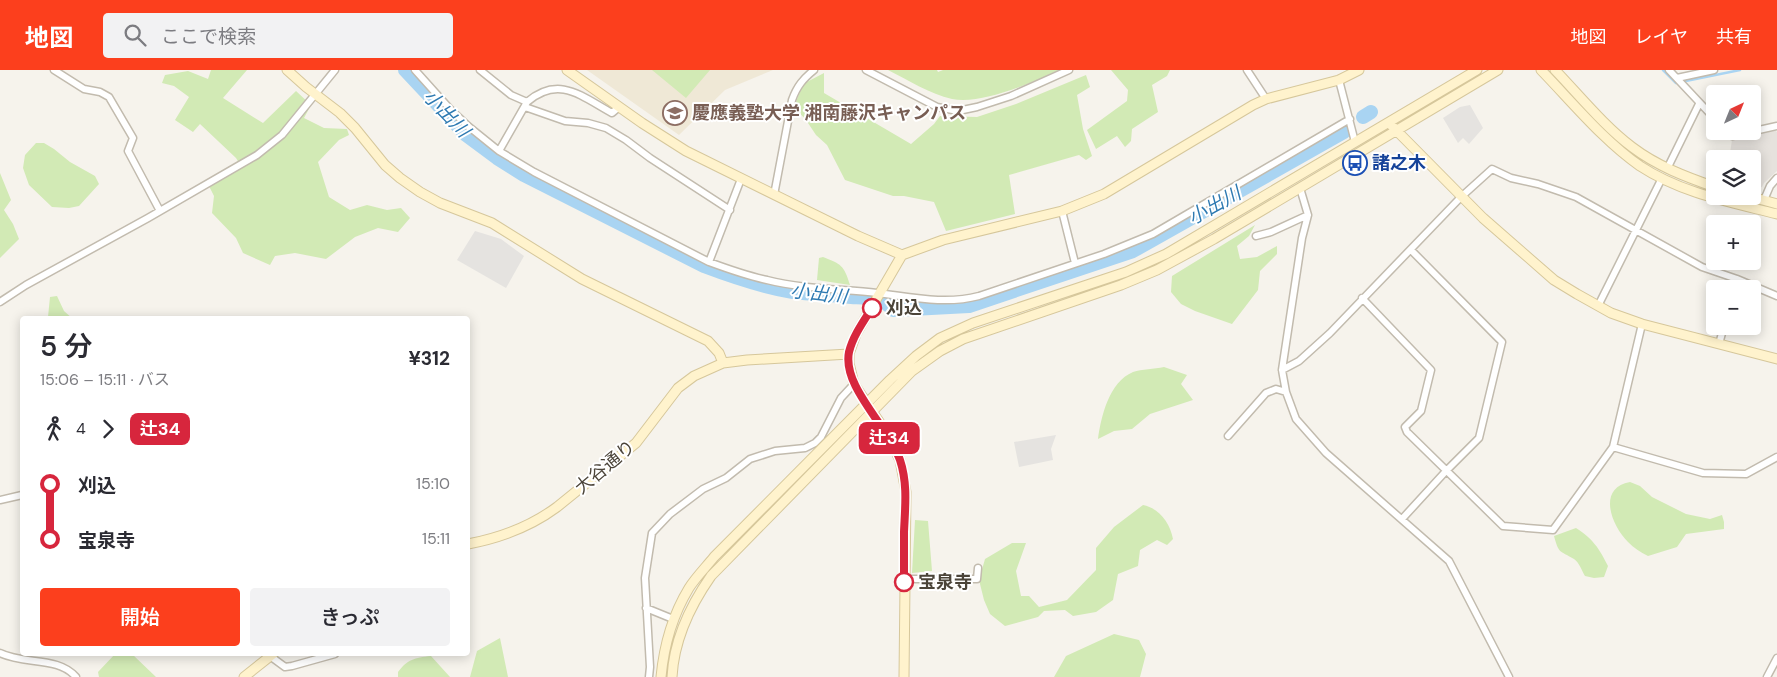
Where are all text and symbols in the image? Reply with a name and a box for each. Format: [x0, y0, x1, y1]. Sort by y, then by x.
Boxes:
search box [103, 13, 453, 58]
icon: search [121, 21, 149, 49]
text: 地図 [25, 22, 73, 53]
text: ここで検索 [161, 24, 256, 49]
text: 地図 [1571, 25, 1607, 49]
text: レイヤ [1635, 25, 1688, 49]
text: 共有 [1716, 25, 1752, 49]
water label: 小出川 [418, 84, 477, 144]
north arrow [1706, 85, 1761, 140]
map controls [1706, 85, 1761, 335]
school or university icon: 慶應義塾大学 湘南藤沢キャンパス [662, 100, 688, 126]
place label: 慶應義塾大学 湘南藤沢キャンパス [692, 101, 966, 125]
bus stop icon: 諸之木 [1342, 150, 1368, 176]
button: layers [1706, 150, 1761, 205]
place label: 諸之木 [1372, 151, 1426, 175]
water label: 小出川 [1183, 180, 1247, 230]
button: + [1706, 215, 1761, 270]
water label: 小出川 [789, 278, 851, 310]
button: − [1706, 280, 1761, 335]
place label: 刈込 [886, 296, 922, 320]
marker: 刈込 [862, 298, 882, 318]
text: 5 分 [40, 328, 92, 365]
text: ¥312 [408, 346, 450, 371]
text: 15:06 – 15:11 · バス [40, 369, 170, 390]
icon: walk [40, 415, 68, 443]
icon: forward [94, 415, 122, 443]
text: 辻34 [140, 417, 180, 441]
text: 4 [76, 418, 86, 439]
line badge: 辻34 [860, 422, 918, 454]
text: 辻34 [869, 426, 909, 450]
street label: 大谷通り [570, 435, 640, 499]
text: 刈込 [78, 473, 116, 498]
text: 15:10 [416, 473, 450, 494]
text: 宝泉寺 [78, 528, 135, 553]
text: 15:11 [422, 528, 450, 549]
place label: 宝泉寺 [918, 570, 972, 594]
marker: 宝泉寺 [894, 572, 914, 592]
button: 開始 [40, 588, 240, 646]
button: きっぷ [250, 588, 450, 646]

